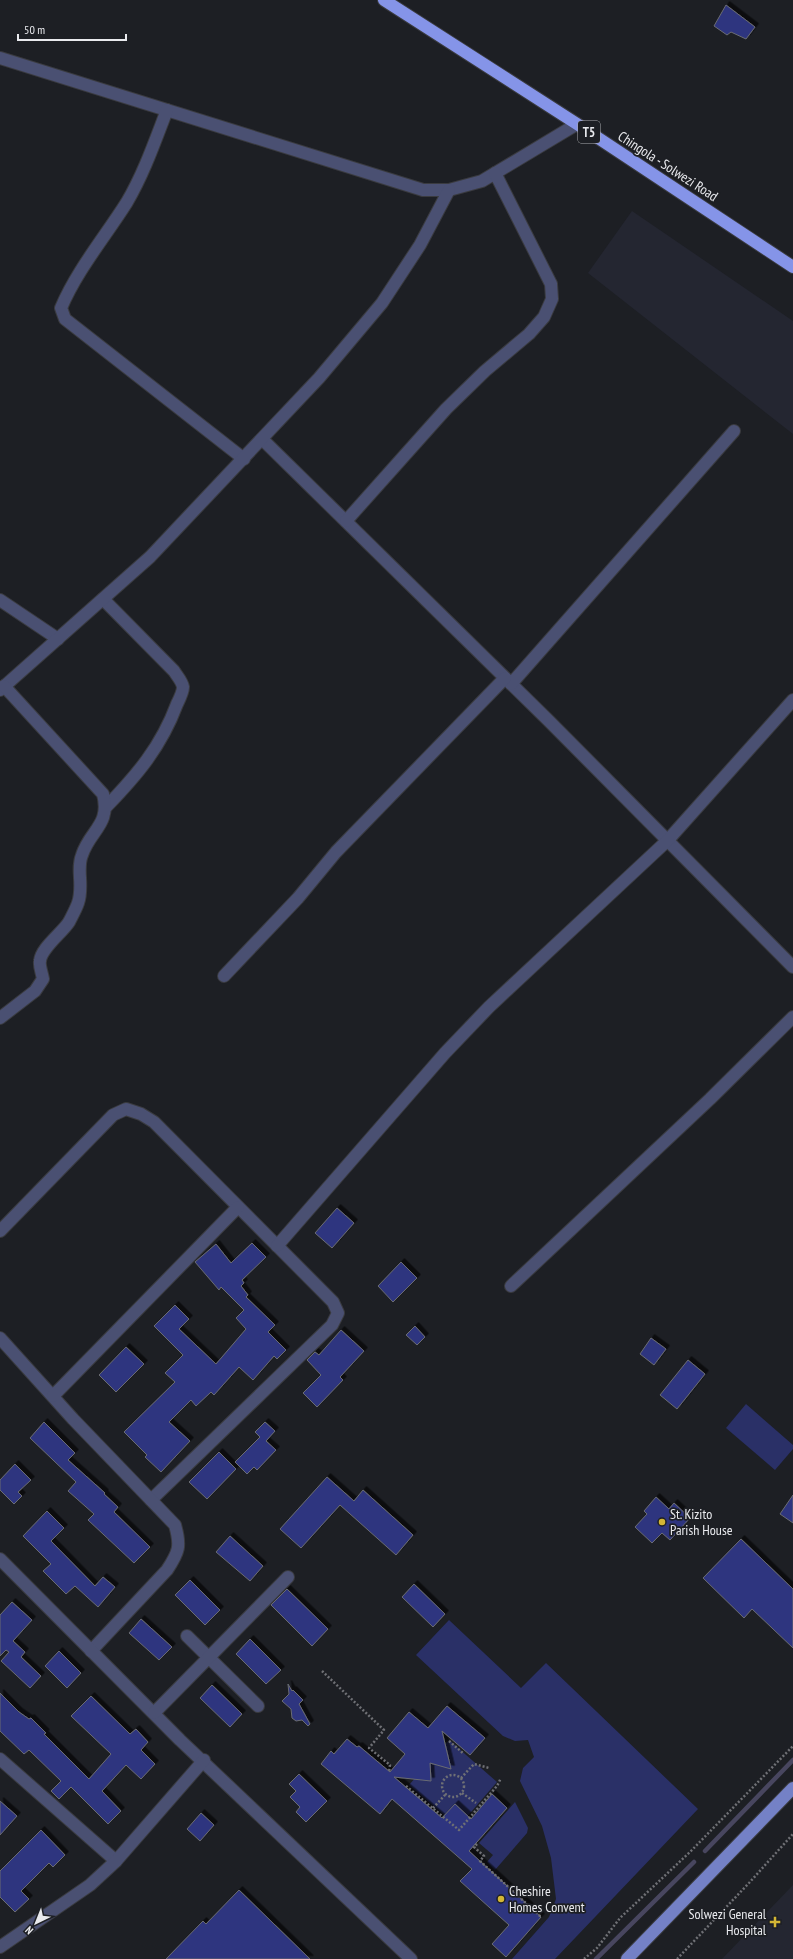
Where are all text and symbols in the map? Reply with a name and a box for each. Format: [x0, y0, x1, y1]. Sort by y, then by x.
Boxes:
scale bar [18, 16, 126, 42]
text: 50 m [24, 22, 45, 37]
road number: T5 [578, 121, 600, 143]
street label: Chingola - Solwezi Road [615, 127, 721, 205]
place label: St. Kizito Parish House [670, 1505, 733, 1539]
marker: St. Kizito Parish House [657, 1517, 667, 1527]
place label: Cheshire Homes Convent [509, 1882, 585, 1916]
marker: Cheshire Homes Convent [496, 1894, 506, 1904]
north arrow [16, 1903, 56, 1943]
place label: Solwezi General Hospital [689, 1905, 767, 1939]
marker: Solwezi General Hospital [769, 1916, 781, 1928]
text: N [22, 1923, 36, 1937]

